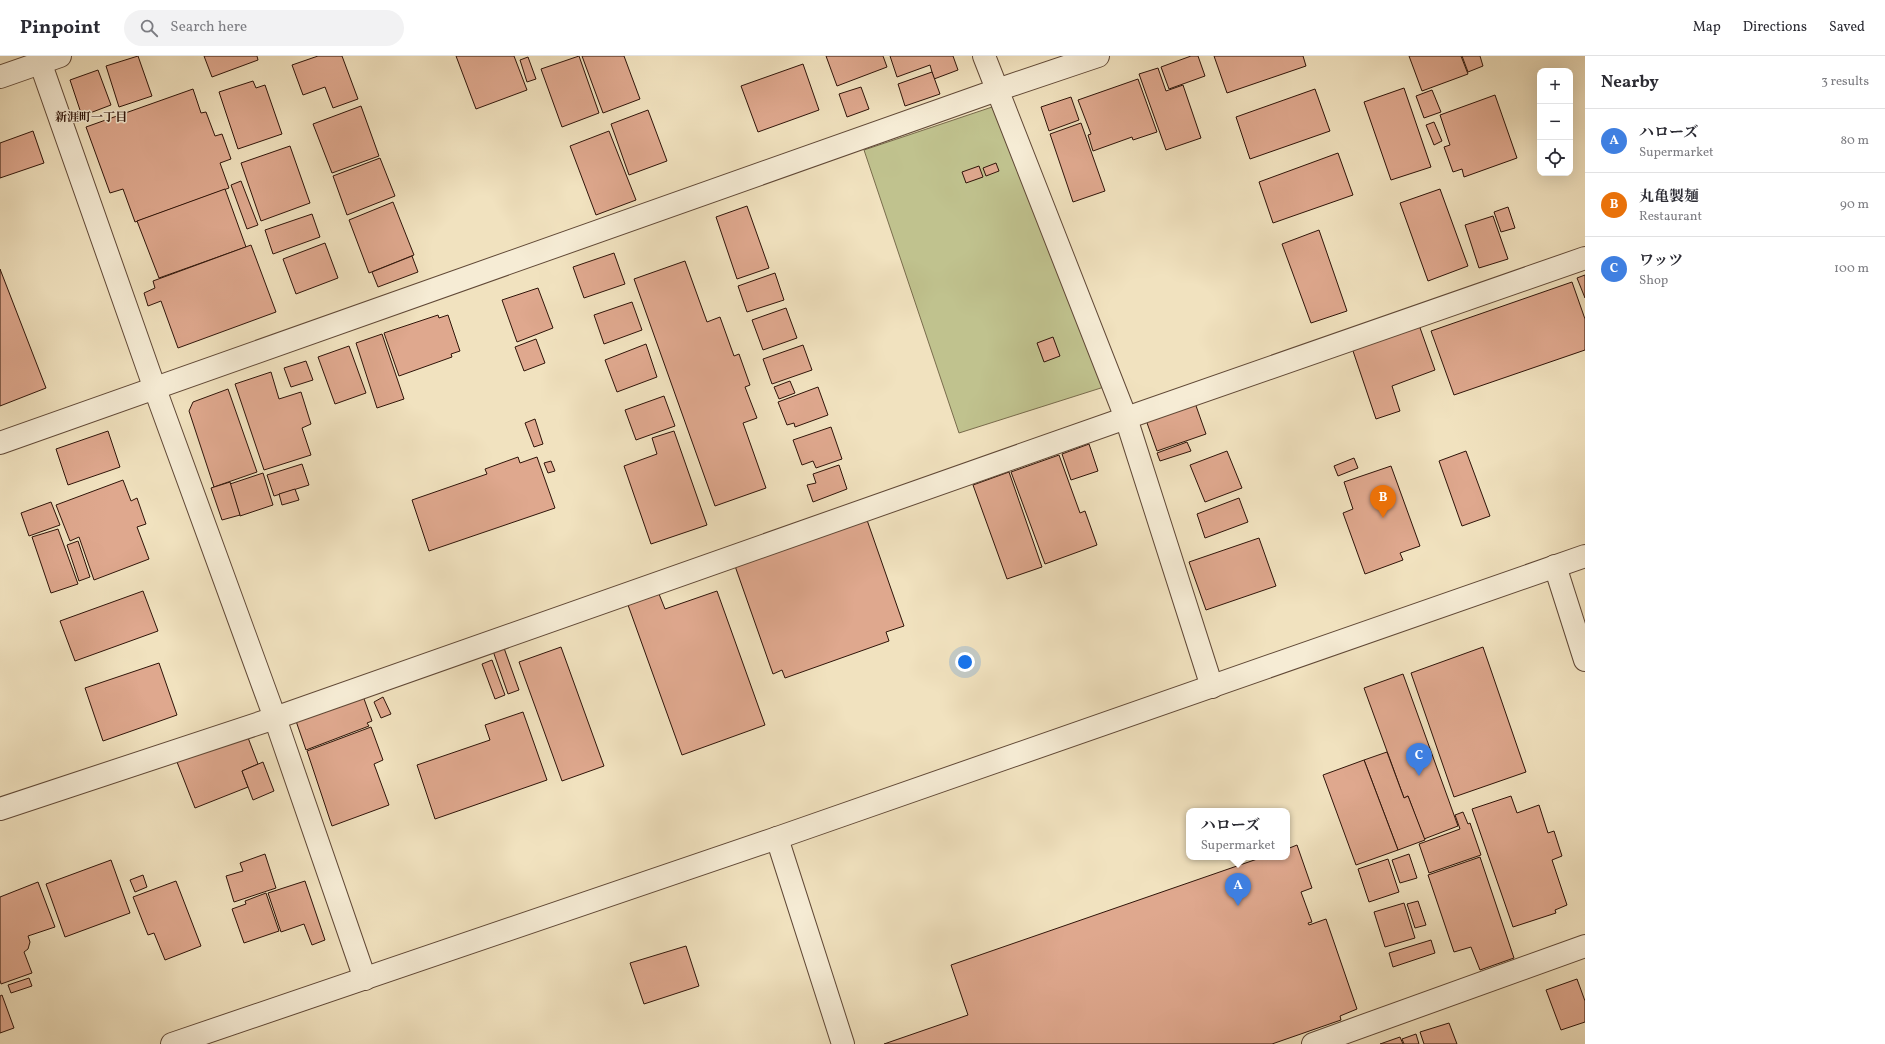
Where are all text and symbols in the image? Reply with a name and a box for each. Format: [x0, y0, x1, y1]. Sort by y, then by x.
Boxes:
search box [124, 10, 404, 46]
text: Pinpoint [20, 15, 100, 41]
icon: search [138, 17, 160, 39]
text: Search here [170, 17, 247, 38]
text: Map [1693, 18, 1721, 37]
text: Directions [1743, 18, 1807, 37]
text: Saved [1829, 18, 1865, 37]
map controls [1537, 68, 1573, 176]
button: + [1537, 68, 1573, 104]
text: Nearby [1601, 71, 1659, 94]
text: 3 results [1821, 73, 1869, 91]
button: − [1537, 104, 1573, 140]
district label: 新涯町一丁目 [55, 110, 127, 126]
text: ハローズ [1639, 123, 1698, 144]
text: A [1609, 132, 1619, 150]
text: 80 m [1840, 132, 1869, 150]
button: locate [1537, 140, 1573, 176]
text: Supermarket [1639, 144, 1714, 162]
text: 丸亀製麺 [1639, 187, 1699, 208]
text: B [1610, 196, 1618, 214]
text: 90 m [1840, 196, 1869, 214]
text: Restaurant [1639, 208, 1702, 226]
text: ワッツ [1639, 251, 1683, 272]
text: C [1610, 260, 1618, 278]
text: 100 m [1834, 260, 1869, 278]
text: Shop [1639, 272, 1668, 290]
pin: B [1370, 485, 1396, 518]
your location [955, 652, 975, 672]
pin: C [1406, 743, 1432, 776]
popup [1186, 808, 1290, 860]
text: ハローズ [1201, 816, 1260, 837]
text: Supermarket [1201, 837, 1275, 855]
pin: A [1225, 873, 1251, 906]

